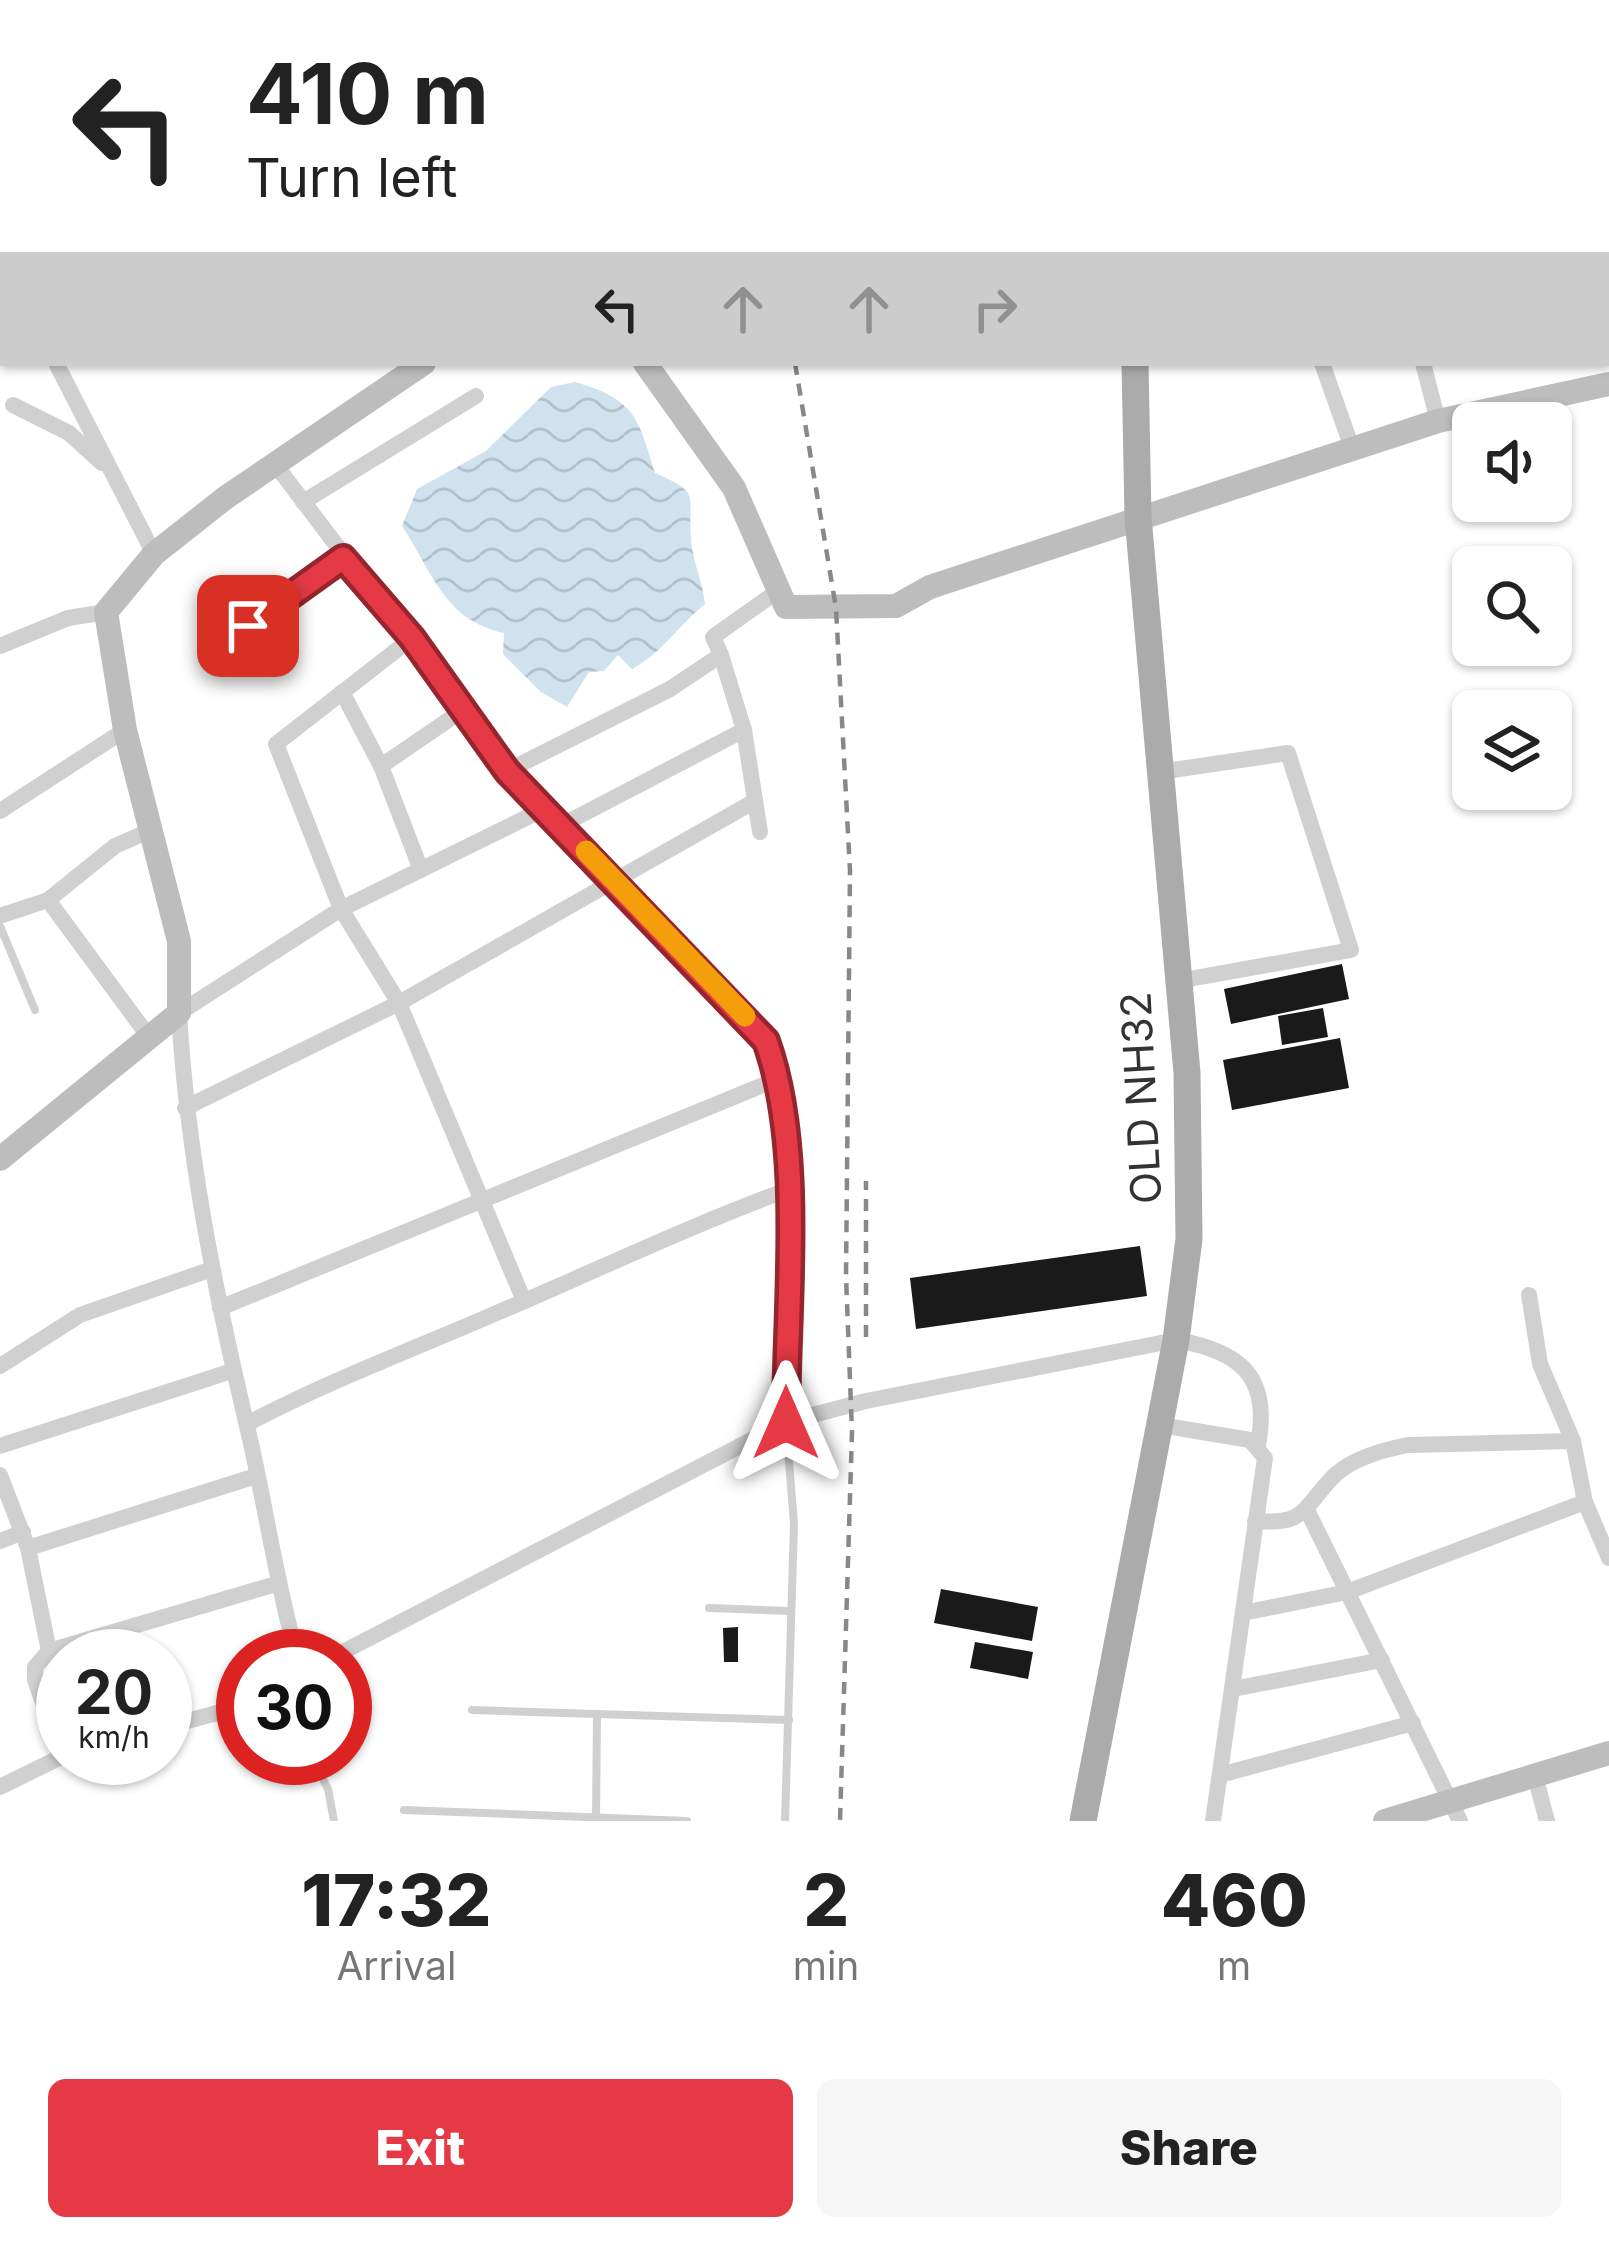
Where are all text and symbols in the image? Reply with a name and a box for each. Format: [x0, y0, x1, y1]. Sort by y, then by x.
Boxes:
text: 410 m [246, 43, 489, 144]
icon: left [48, 48, 204, 204]
text: Turn left [246, 145, 457, 210]
icon: left [584, 276, 650, 342]
icon: ahead [710, 276, 776, 342]
icon: ahead [836, 276, 902, 342]
icon: right [962, 276, 1028, 342]
map controls [1452, 402, 1572, 810]
button: sound [1452, 402, 1572, 522]
button: search [1452, 546, 1572, 666]
pin [197, 575, 299, 677]
icon: arrive [215, 593, 281, 659]
button: layers [1452, 690, 1572, 810]
street label: OLD NH32 [1109, 991, 1172, 1205]
position arrow [723, 1360, 849, 1486]
speed limit sign: 30 [216, 1629, 372, 1785]
text: 20 [75, 1656, 153, 1728]
text: km/h [78, 1719, 150, 1755]
text: 17:32 [301, 1856, 492, 1943]
text: 2 [803, 1856, 849, 1943]
text: 460 [1161, 1856, 1308, 1943]
text: Arrival [336, 1942, 456, 1989]
text: min [793, 1942, 859, 1989]
text: m [1217, 1942, 1251, 1989]
button: Exit [48, 2079, 793, 2217]
button: Share [817, 2079, 1561, 2217]

